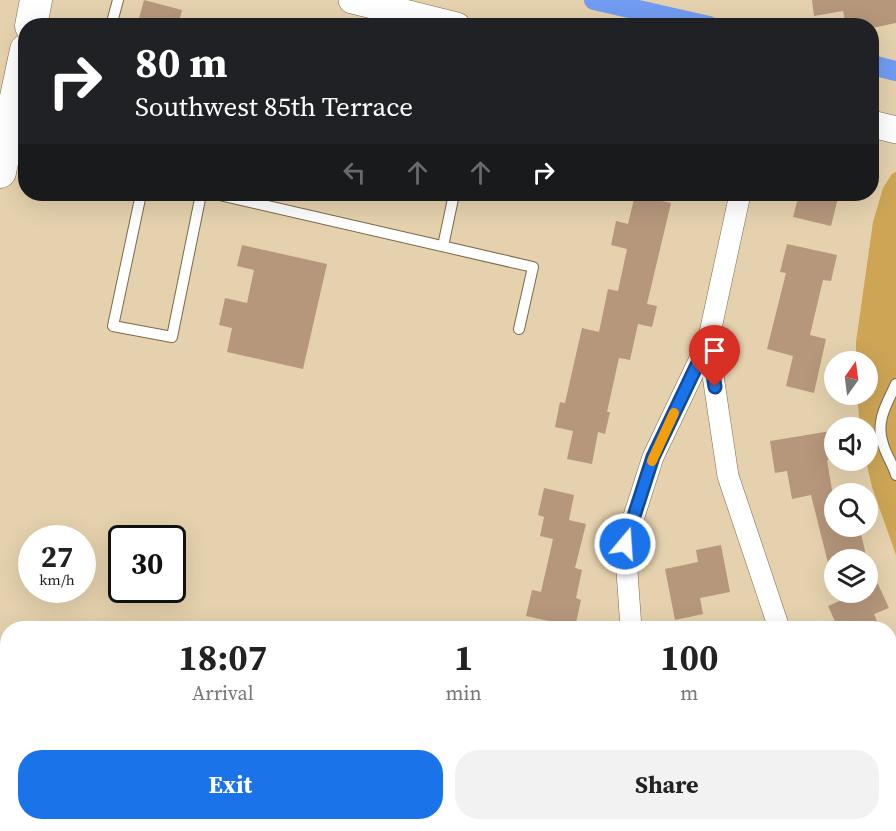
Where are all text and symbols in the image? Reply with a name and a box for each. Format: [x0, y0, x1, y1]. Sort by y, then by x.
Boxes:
text: 80 m [135, 33, 228, 91]
icon: right [36, 42, 114, 120]
text: Southwest 85th Terrace [135, 88, 413, 125]
icon: left [338, 156, 371, 189]
icon: ahead [401, 156, 434, 189]
icon: ahead [464, 156, 497, 189]
icon: right [527, 156, 560, 189]
pin [689, 325, 740, 387]
icon: arrive [698, 334, 731, 367]
north arrow [824, 351, 878, 405]
map controls [824, 351, 878, 603]
button: sound [824, 417, 878, 471]
button: search [824, 483, 878, 537]
position arrow [593, 512, 657, 576]
speed limit sign: 30 [108, 525, 186, 603]
text: 27 [41, 536, 73, 577]
button: layers [824, 549, 878, 603]
text: km/h [39, 569, 75, 590]
text: 18:07 [178, 633, 267, 682]
text: 1 [454, 633, 473, 682]
text: 100 [660, 633, 719, 682]
text: Arrival [192, 679, 254, 707]
text: min [446, 679, 482, 707]
text: m [680, 679, 698, 707]
button: Exit [18, 750, 443, 819]
button: Share [455, 750, 879, 819]

